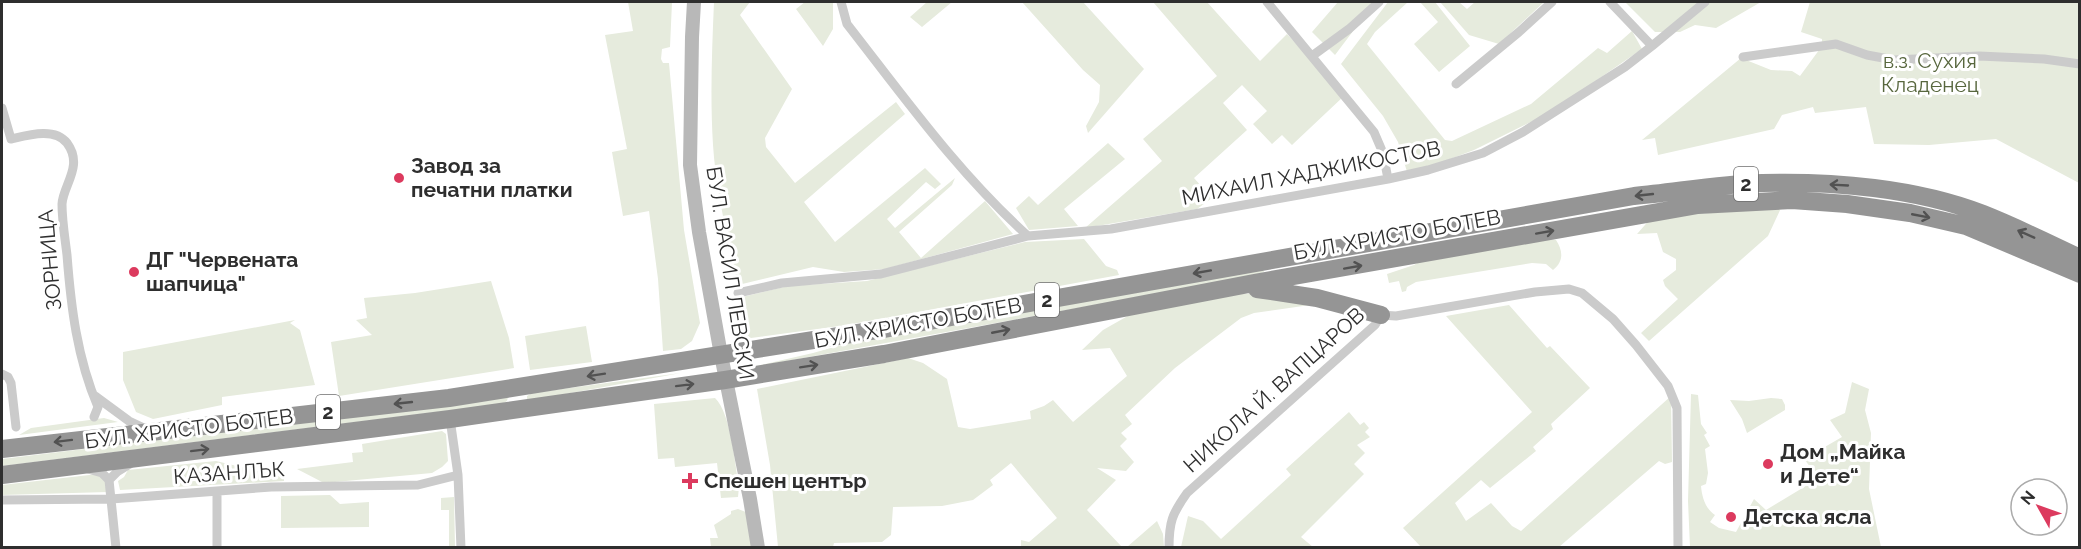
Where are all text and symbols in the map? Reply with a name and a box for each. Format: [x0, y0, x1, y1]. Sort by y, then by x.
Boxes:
park label: в.з. Сухия Кладенец [1881, 48, 1979, 97]
street label: МИХАИЛ ХАДЖИКОСТОВ [1179, 135, 1442, 210]
place label: Завод за печатни платки [411, 153, 573, 202]
street label: БУЛ. ВАСИЛ ЛЕВСКИ [701, 165, 760, 381]
road number: 2 [1734, 167, 1758, 201]
marker: Завод за печатни платки [392, 171, 406, 185]
one-way arrow [1829, 180, 1849, 191]
one-way arrow [1635, 190, 1655, 201]
street label: БУЛ. ХРИСТО БОТЕВ [1291, 204, 1502, 265]
street label: ЗОРНИЦА [33, 208, 66, 312]
one-way arrow [1912, 210, 1931, 222]
one-way arrow [1535, 226, 1555, 237]
one-way arrow [2018, 227, 2036, 239]
place label: ДГ "Червената шапчица" [146, 247, 298, 296]
one-way arrow [1343, 261, 1363, 272]
marker: ДГ "Червената шапчица" [127, 265, 141, 279]
one-way arrow [1192, 267, 1212, 278]
road number: 2 [1035, 283, 1059, 317]
street label: БУЛ. ХРИСТО БОТЕВ [812, 292, 1023, 353]
street label: НИКОЛА Й. ВАПЦАРОВ [1178, 302, 1369, 477]
one-way arrow [991, 325, 1010, 336]
one-way arrow [799, 361, 819, 372]
one-way arrow [587, 370, 607, 381]
one-way arrow [675, 380, 695, 391]
road number: 2 [316, 395, 340, 429]
one-way arrow [394, 398, 414, 409]
street label: БУЛ. ХРИСТО БОТЕВ [83, 403, 295, 454]
one-way arrow [54, 436, 74, 447]
place label: Дом „Майка и Дете“ [1780, 439, 1906, 488]
one-way arrow [190, 444, 210, 455]
street label: КАЗАНЛЪК [172, 456, 286, 489]
marker: Дом „Майка и Дете“ [1761, 457, 1775, 471]
place label: Спешен център [704, 468, 867, 493]
marker: Спешен център [681, 472, 699, 490]
north arrow [2009, 477, 2069, 537]
text: N [2017, 487, 2039, 508]
place label: Детска ясла [1743, 504, 1872, 529]
marker: Детска ясла [1724, 510, 1738, 524]

